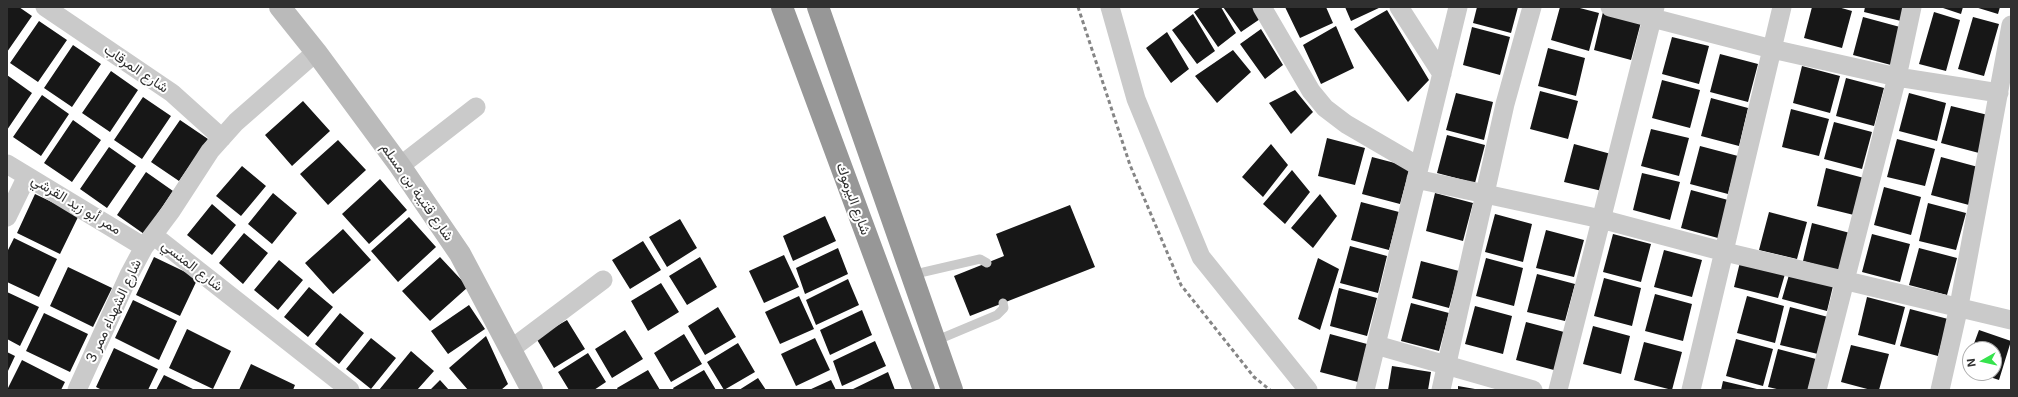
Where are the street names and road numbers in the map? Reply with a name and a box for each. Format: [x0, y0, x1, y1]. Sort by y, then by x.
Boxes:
street label: شارع المرقاب [101, 41, 171, 97]
street label: شارع قتيبة بن مسلم [377, 140, 457, 244]
street label: شارع اليرموك [832, 161, 874, 237]
street label: ممر أبو زيد القرشي [28, 172, 124, 238]
street label: شارع المنسي [158, 237, 226, 295]
street label: شارع الشهداء ممر 3 [83, 257, 145, 365]

